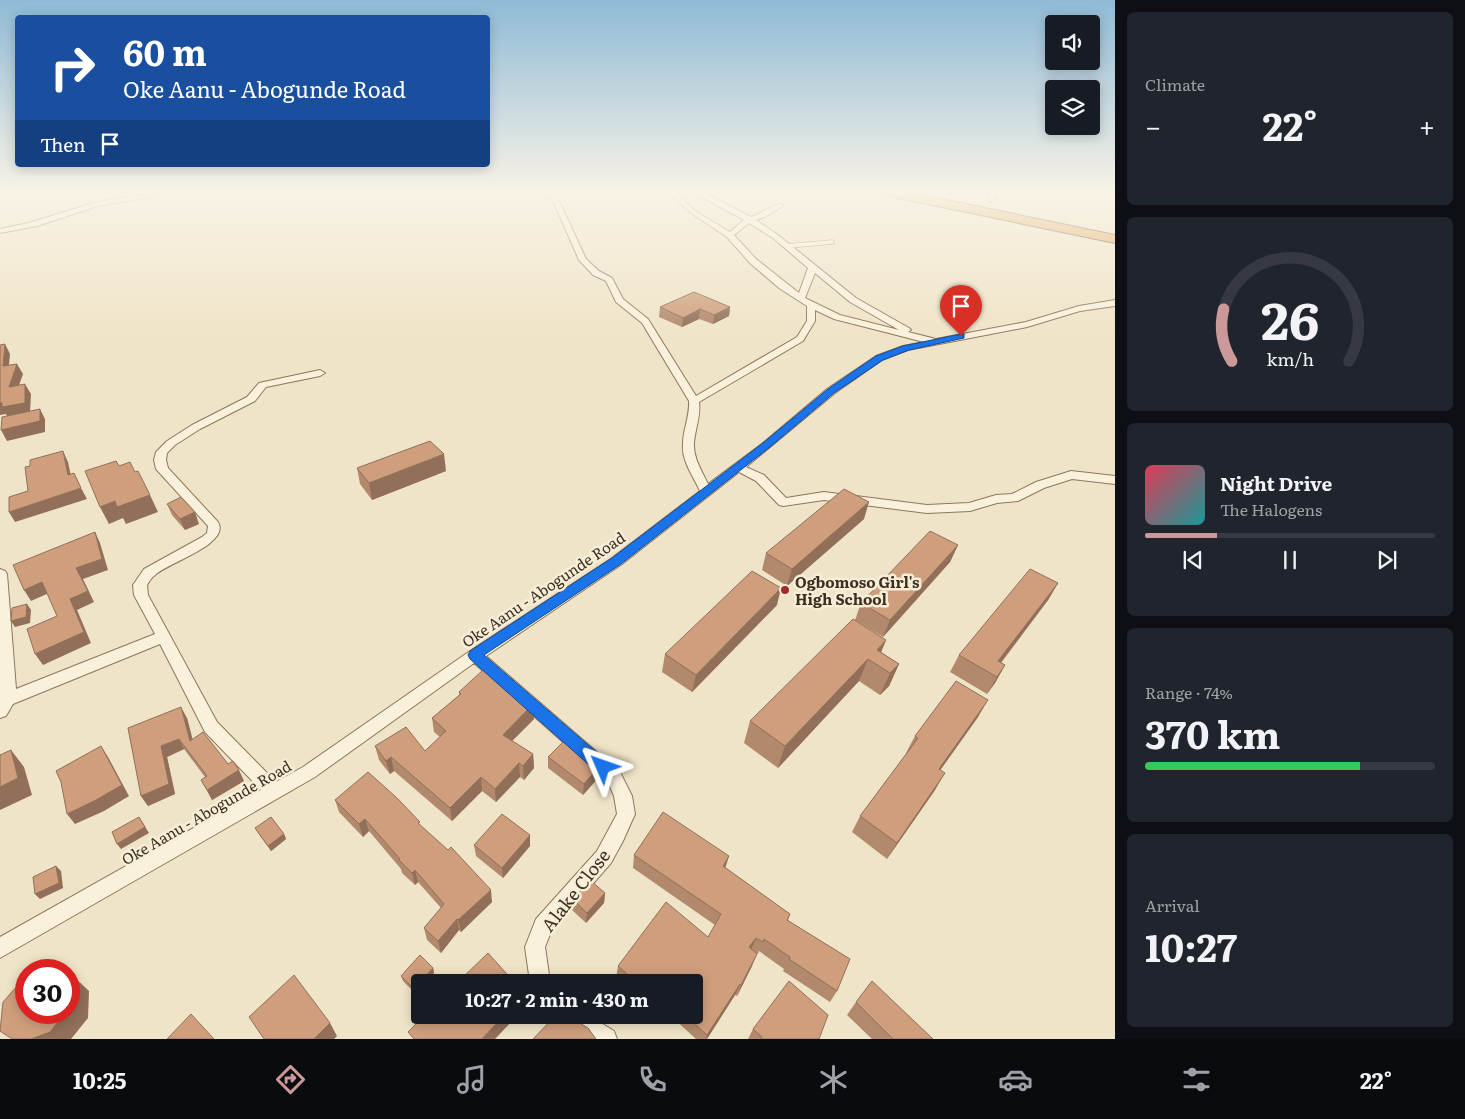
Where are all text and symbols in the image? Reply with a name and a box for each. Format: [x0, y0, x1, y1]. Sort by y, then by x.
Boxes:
map controls [1045, 15, 1100, 135]
button: sound [1045, 15, 1100, 70]
text: 60 m [123, 25, 207, 77]
icon: right [40, 35, 105, 100]
text: Oke Aanu - Abogunde Road [123, 72, 406, 105]
text: Climate [1145, 72, 1205, 96]
button: layers [1045, 80, 1100, 135]
text: 22° [1263, 96, 1317, 153]
text: − [1145, 104, 1161, 146]
text: + [1419, 104, 1435, 146]
text: Then [40, 130, 86, 158]
icon: arrive [96, 130, 124, 158]
text: 26 [1261, 279, 1319, 356]
pin [940, 285, 982, 336]
icon: arrive [947, 292, 975, 320]
text: km/h [1266, 345, 1314, 372]
text: Night Drive [1220, 469, 1332, 497]
text: The Halogens [1220, 497, 1322, 521]
street label: Oke Aanu - Abogunde Road [457, 526, 629, 652]
icon: previous [1179, 546, 1207, 574]
icon: pause [1276, 546, 1304, 574]
icon: next [1373, 546, 1401, 574]
place label: Ogbomoso Girl's High School [795, 570, 920, 610]
marker: Ogbomoso Girl's High School [779, 584, 791, 596]
text: Range · 74% [1145, 680, 1233, 704]
text: 370 km [1145, 704, 1280, 761]
position arrow [576, 740, 628, 792]
street label: Oke Aanu - Abogunde Road [117, 754, 295, 870]
street label: Alake Close [534, 843, 616, 937]
text: Arrival [1145, 893, 1200, 917]
text: 10:27 [1145, 917, 1237, 974]
speed limit sign: 30 [15, 959, 80, 1024]
text: 10:27 · 2 min · 430 m [465, 985, 649, 1013]
icon: directions [273, 1062, 308, 1097]
icon: music [454, 1062, 489, 1097]
icon: phone [635, 1062, 670, 1097]
icon: climate [816, 1062, 851, 1097]
icon: car [998, 1062, 1033, 1097]
icon: filters [1179, 1062, 1214, 1097]
text: 10:25 [73, 1063, 127, 1096]
text: 22° [1360, 1063, 1392, 1096]

